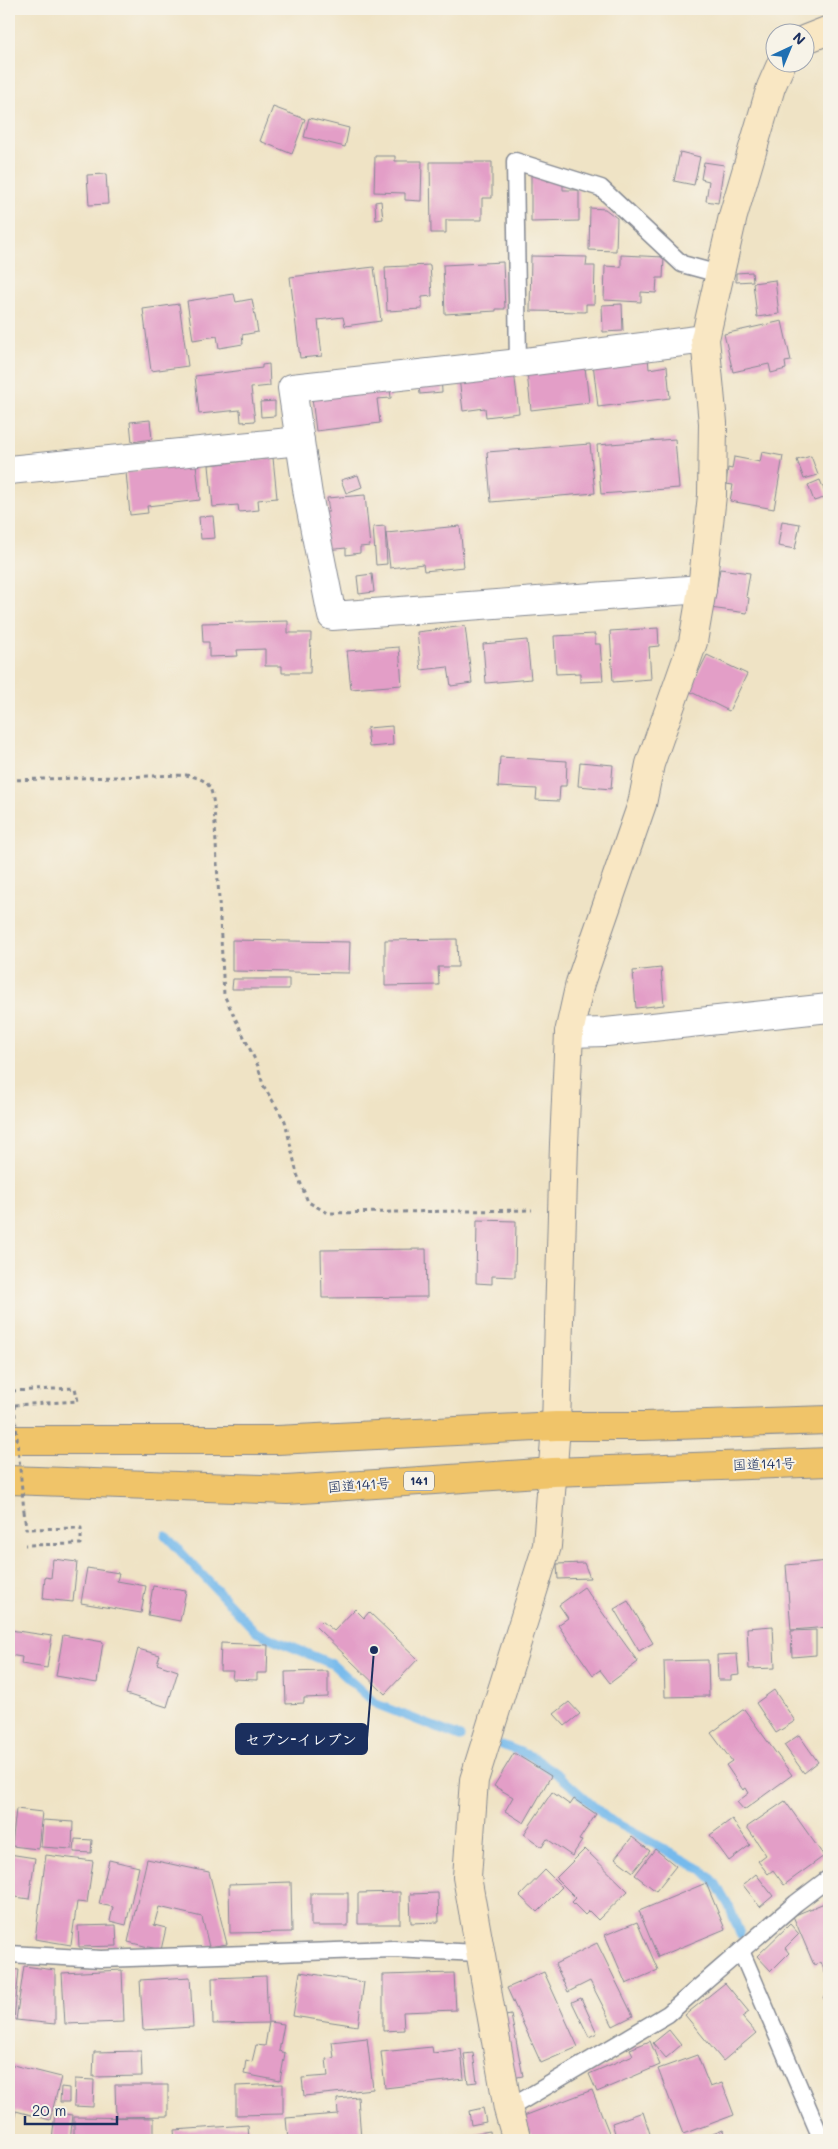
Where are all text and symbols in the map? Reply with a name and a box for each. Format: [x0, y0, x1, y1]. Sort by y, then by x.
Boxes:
north arrow [766, 22, 816, 72]
text: N [789, 28, 810, 49]
street label: 国道141号 [732, 1453, 796, 1474]
road number: 141 [404, 1472, 434, 1490]
street label: 国道141号 [327, 1473, 391, 1496]
callout: セブン-イレブン [236, 1724, 367, 1754]
text: セブン-イレブン [245, 1729, 357, 1749]
scale bar [25, 2094, 118, 2126]
text: 20 m [32, 2100, 66, 2120]

